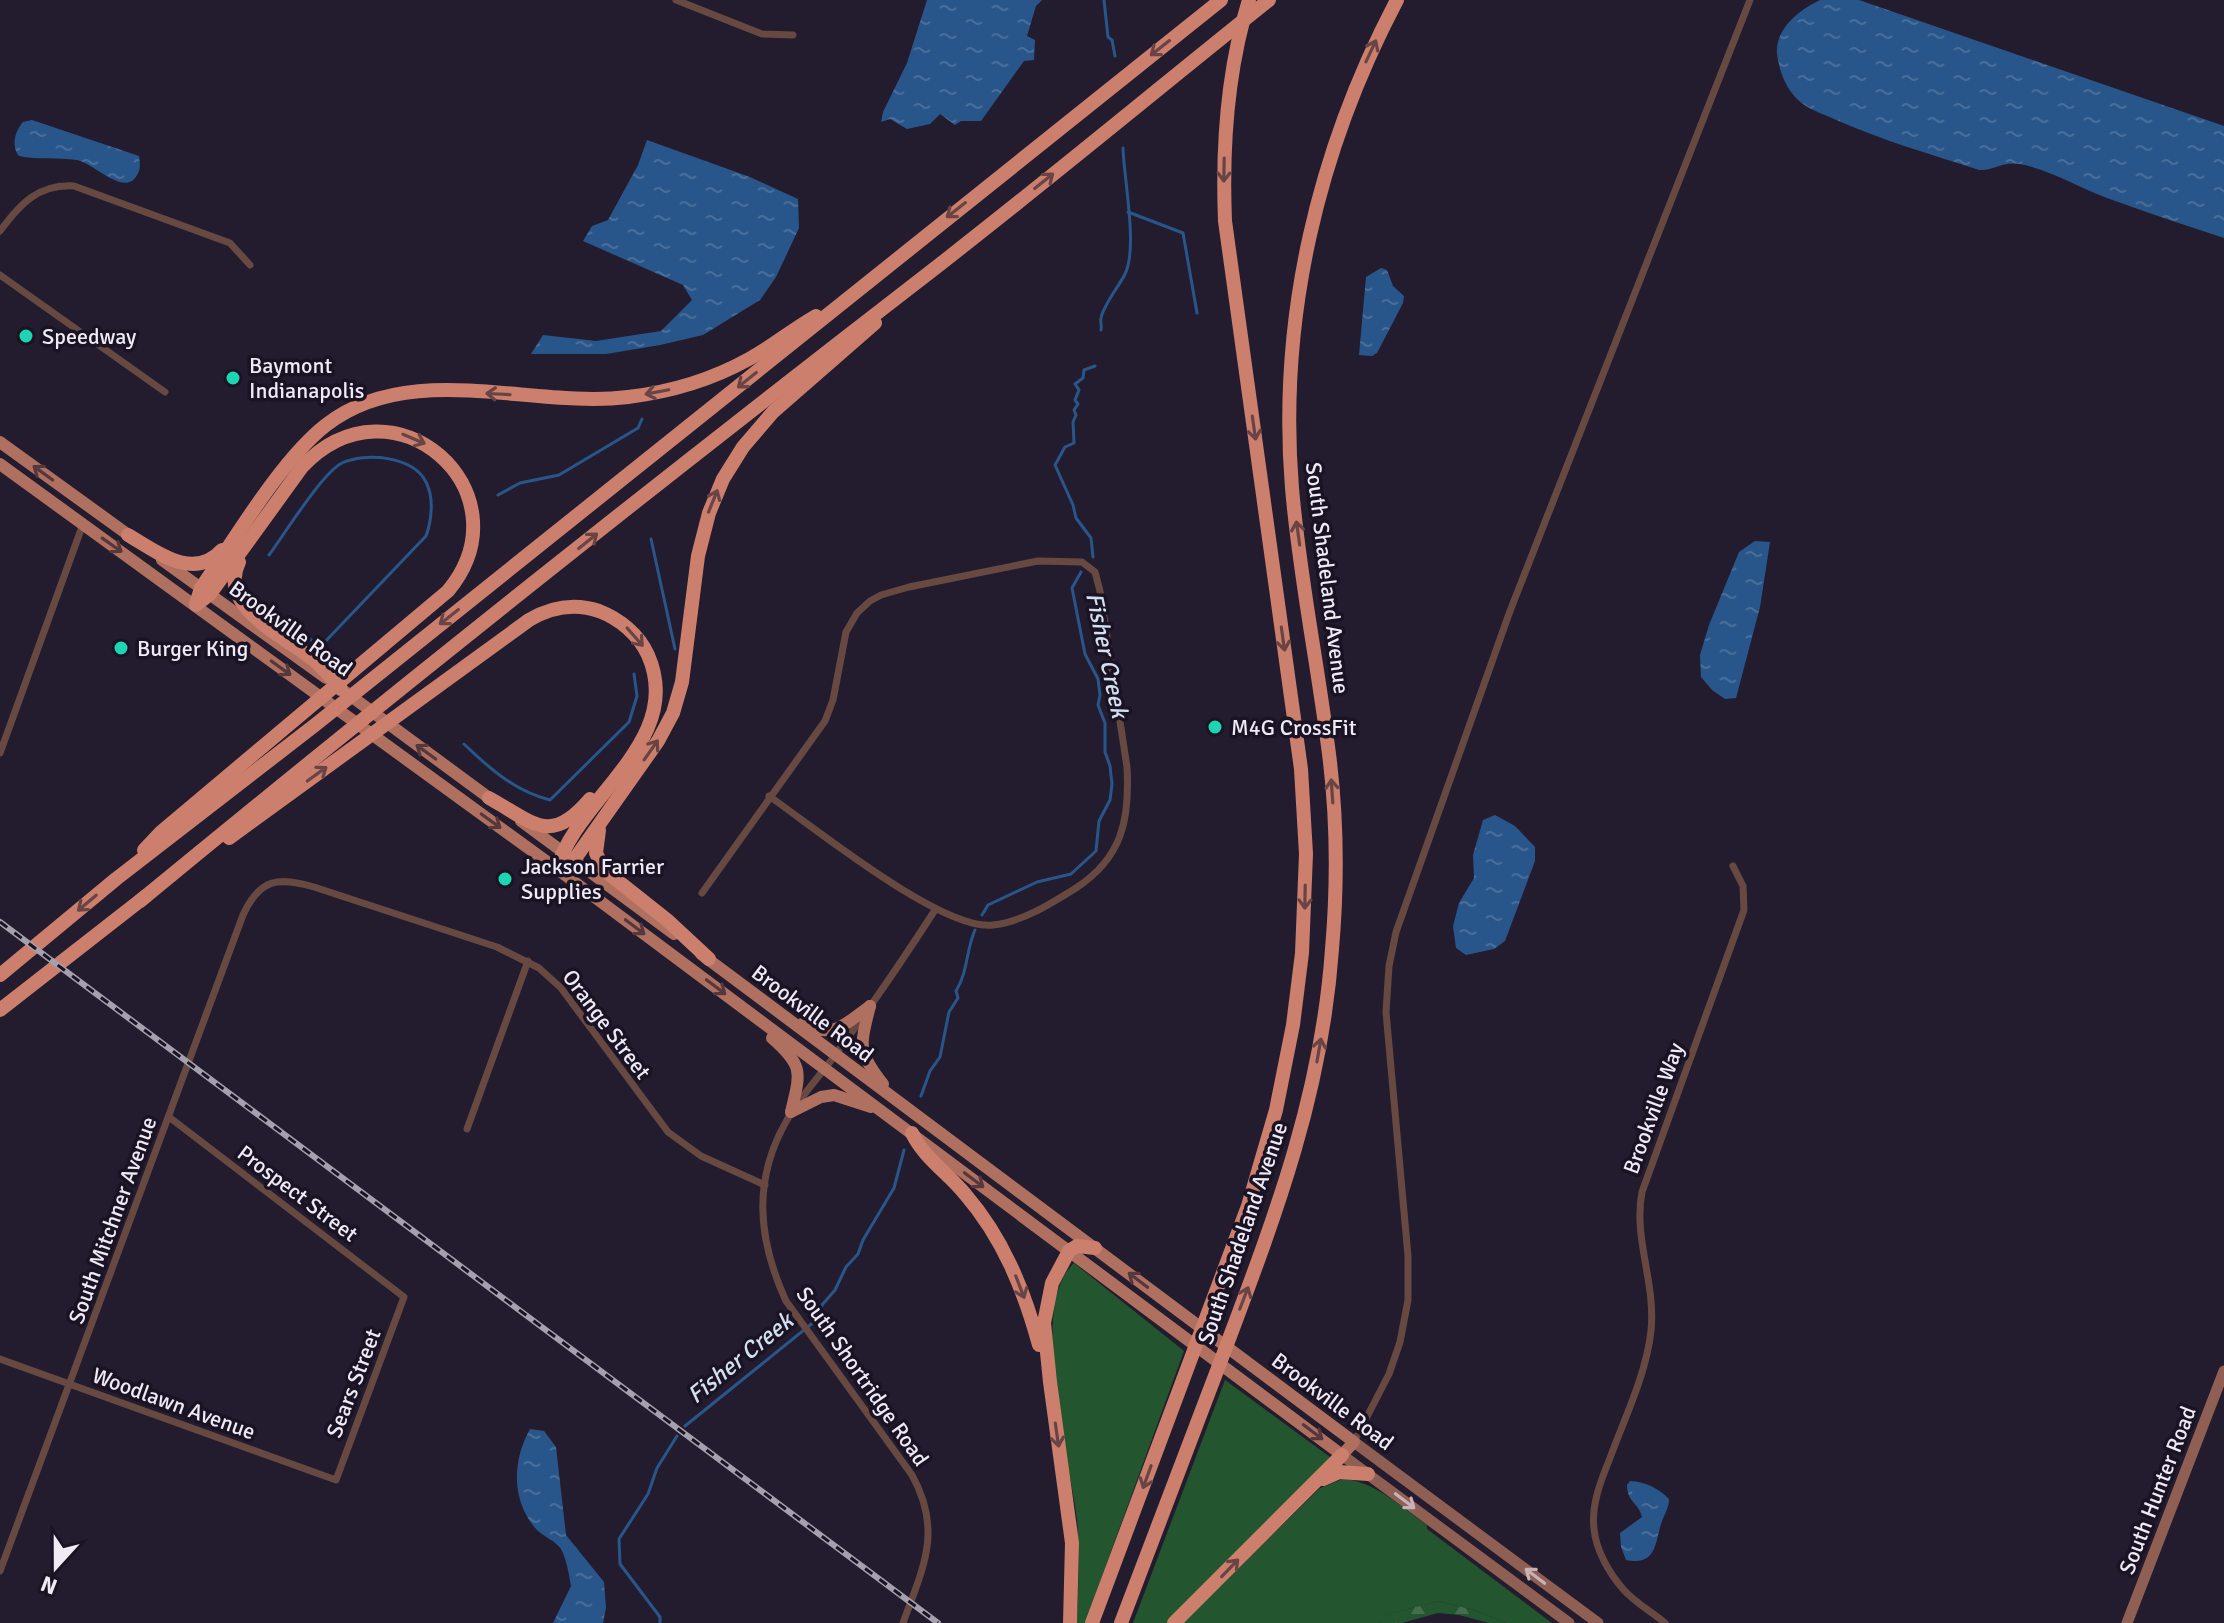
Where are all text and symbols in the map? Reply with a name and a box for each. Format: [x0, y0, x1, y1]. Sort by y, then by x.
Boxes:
one-way arrow [1364, 39, 1379, 63]
one-way arrow [1150, 40, 1171, 57]
one-way arrow [1217, 156, 1232, 183]
one-way arrow [1033, 172, 1054, 190]
one-way arrow [946, 202, 967, 219]
place label: Speedway [42, 323, 137, 350]
marker: Speedway [17, 327, 35, 345]
place label: Baymont Indianapolis [249, 352, 364, 404]
marker: Baymont Indianapolis [224, 369, 242, 387]
one-way arrow [737, 371, 758, 389]
one-way arrow [645, 385, 670, 400]
one-way arrow [485, 386, 512, 401]
one-way arrow [1247, 415, 1262, 441]
one-way arrow [401, 433, 426, 448]
street label: South Shadeland Avenue [1300, 461, 1355, 695]
one-way arrow [33, 465, 55, 482]
one-way arrow [707, 489, 722, 514]
one-way arrow [1290, 521, 1305, 546]
one-way arrow [577, 532, 598, 549]
one-way arrow [100, 537, 122, 553]
street label: Brookville Road [224, 575, 358, 682]
water label: Fisher Creek [1079, 589, 1135, 722]
one-way arrow [439, 609, 460, 626]
one-way arrow [1276, 626, 1291, 651]
one-way arrow [626, 627, 644, 647]
place label: Burger King [137, 635, 249, 662]
marker: Burger King [112, 639, 130, 657]
one-way arrow [270, 659, 291, 676]
place label: M4G CrossFit [1231, 714, 1357, 741]
marker: M4G CrossFit [1206, 718, 1224, 736]
one-way arrow [643, 740, 659, 762]
one-way arrow [416, 743, 438, 760]
one-way arrow [306, 766, 328, 783]
one-way arrow [1324, 778, 1339, 805]
one-way arrow [480, 812, 501, 829]
place label: Jackson Farrier Supplies [521, 853, 664, 905]
marker: Jackson Farrier Supplies [496, 870, 514, 888]
one-way arrow [1298, 883, 1313, 910]
one-way arrow [77, 894, 97, 912]
one-way arrow [623, 918, 645, 935]
street label: Brookville Road [746, 959, 879, 1068]
street label: Orange Street [557, 964, 657, 1085]
one-way arrow [705, 979, 727, 996]
one-way arrow [1313, 1038, 1328, 1063]
street label: Brookville Way [1617, 1038, 1690, 1177]
street label: South Mitchner Avenue [62, 1113, 163, 1327]
street label: South Shadeland Avenue [1192, 1119, 1293, 1348]
street label: Prospect Street [232, 1139, 363, 1248]
one-way arrow [963, 1171, 985, 1188]
one-way arrow [1127, 1272, 1149, 1289]
one-way arrow [1014, 1274, 1028, 1299]
street label: South Shortridge Road [791, 1281, 935, 1471]
one-way arrow [1238, 1286, 1252, 1311]
water label: Fisher Creek [681, 1305, 801, 1410]
street label: Sears Street [320, 1325, 387, 1441]
street label: Brookville Road [1266, 1347, 1399, 1456]
street label: Woodlawn Avenue [89, 1361, 259, 1445]
street label: South Hunter Road [2113, 1402, 2202, 1578]
one-way arrow [1050, 1422, 1065, 1447]
one-way arrow [1301, 1424, 1323, 1441]
one-way arrow [1139, 1465, 1153, 1489]
one-way arrow [1394, 1492, 1415, 1509]
north arrow [16, 1527, 96, 1607]
one-way arrow [1220, 1559, 1239, 1578]
one-way arrow [1525, 1568, 1546, 1585]
text: N [37, 1570, 61, 1601]

